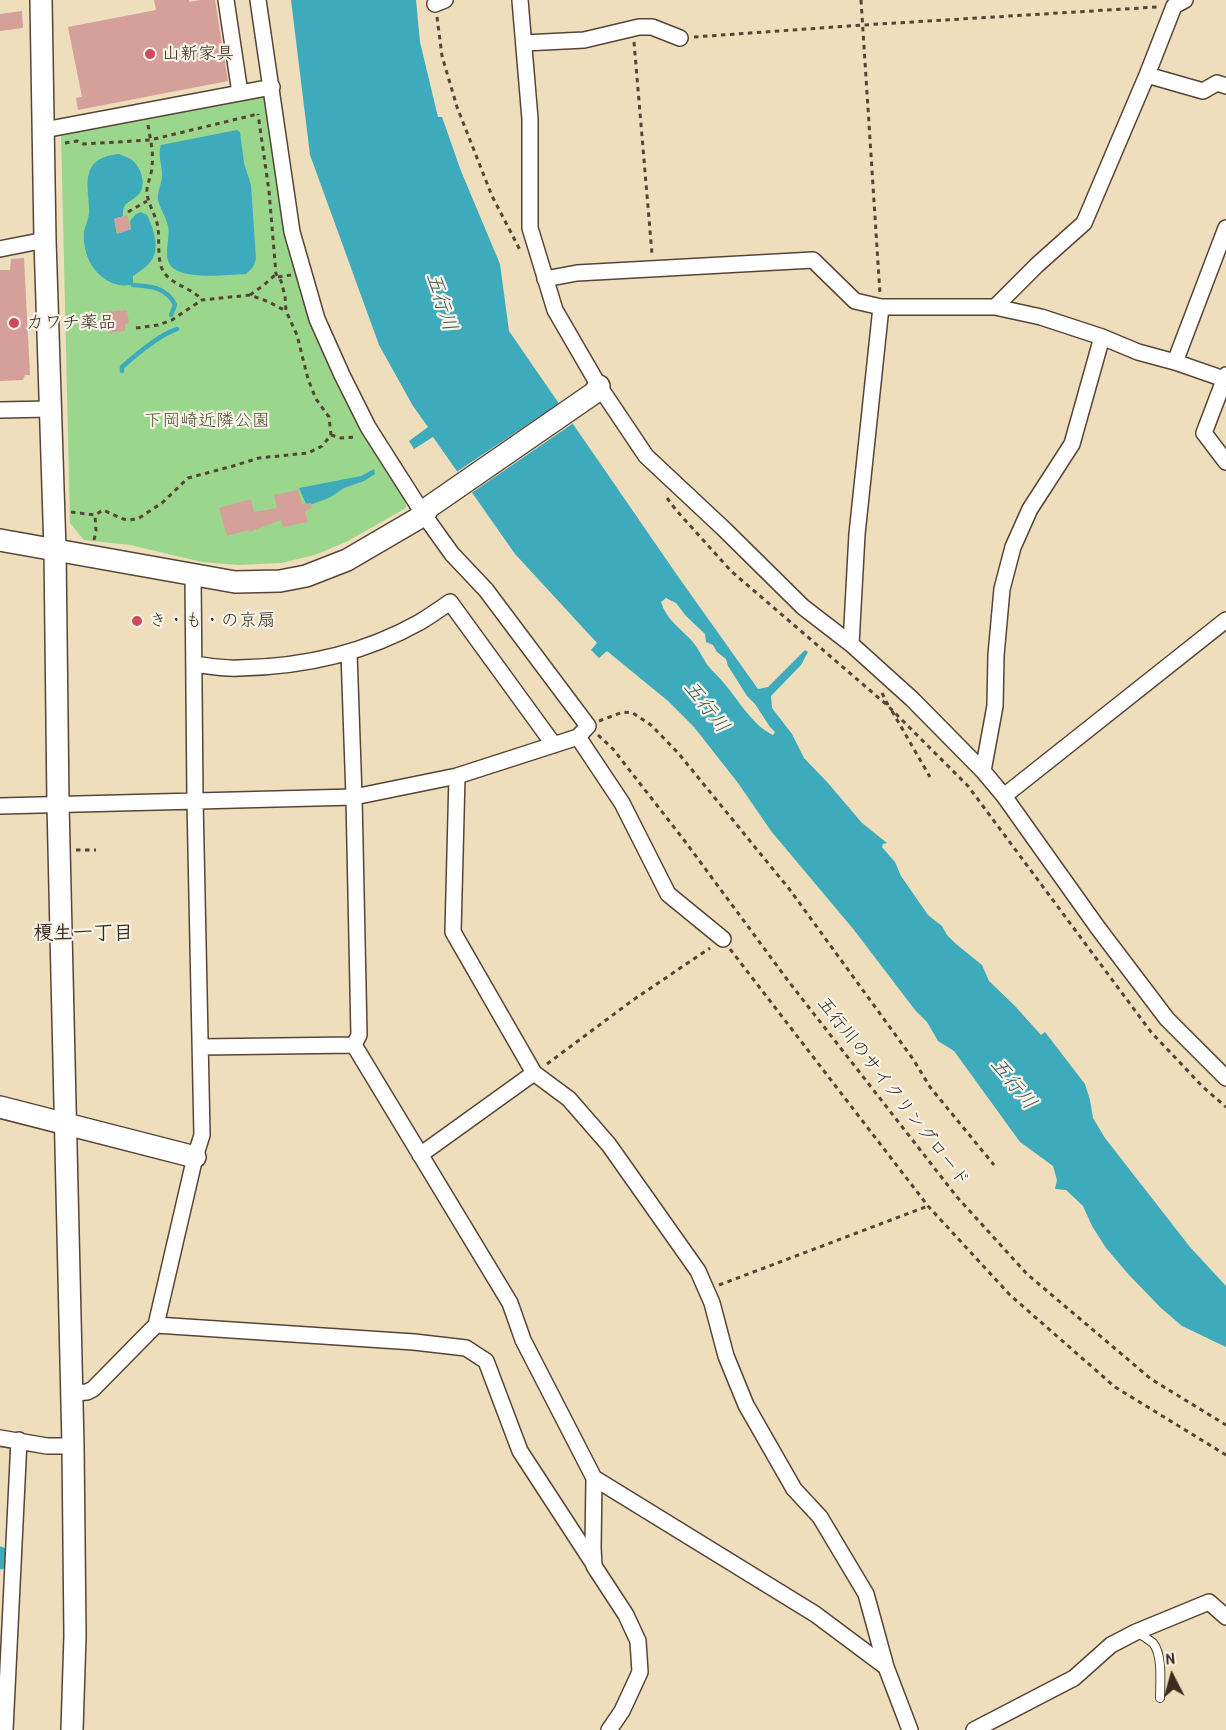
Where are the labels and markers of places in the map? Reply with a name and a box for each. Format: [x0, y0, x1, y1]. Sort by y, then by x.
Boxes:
place label: 山新家具 [162, 43, 234, 65]
marker: 山新家具 [143, 47, 157, 61]
place label: カワチ薬品 [26, 312, 116, 334]
marker: カワチ薬品 [7, 316, 21, 330]
place label: き・も・の京扇 [149, 610, 275, 632]
marker: き・も・の京扇 [130, 614, 144, 628]

